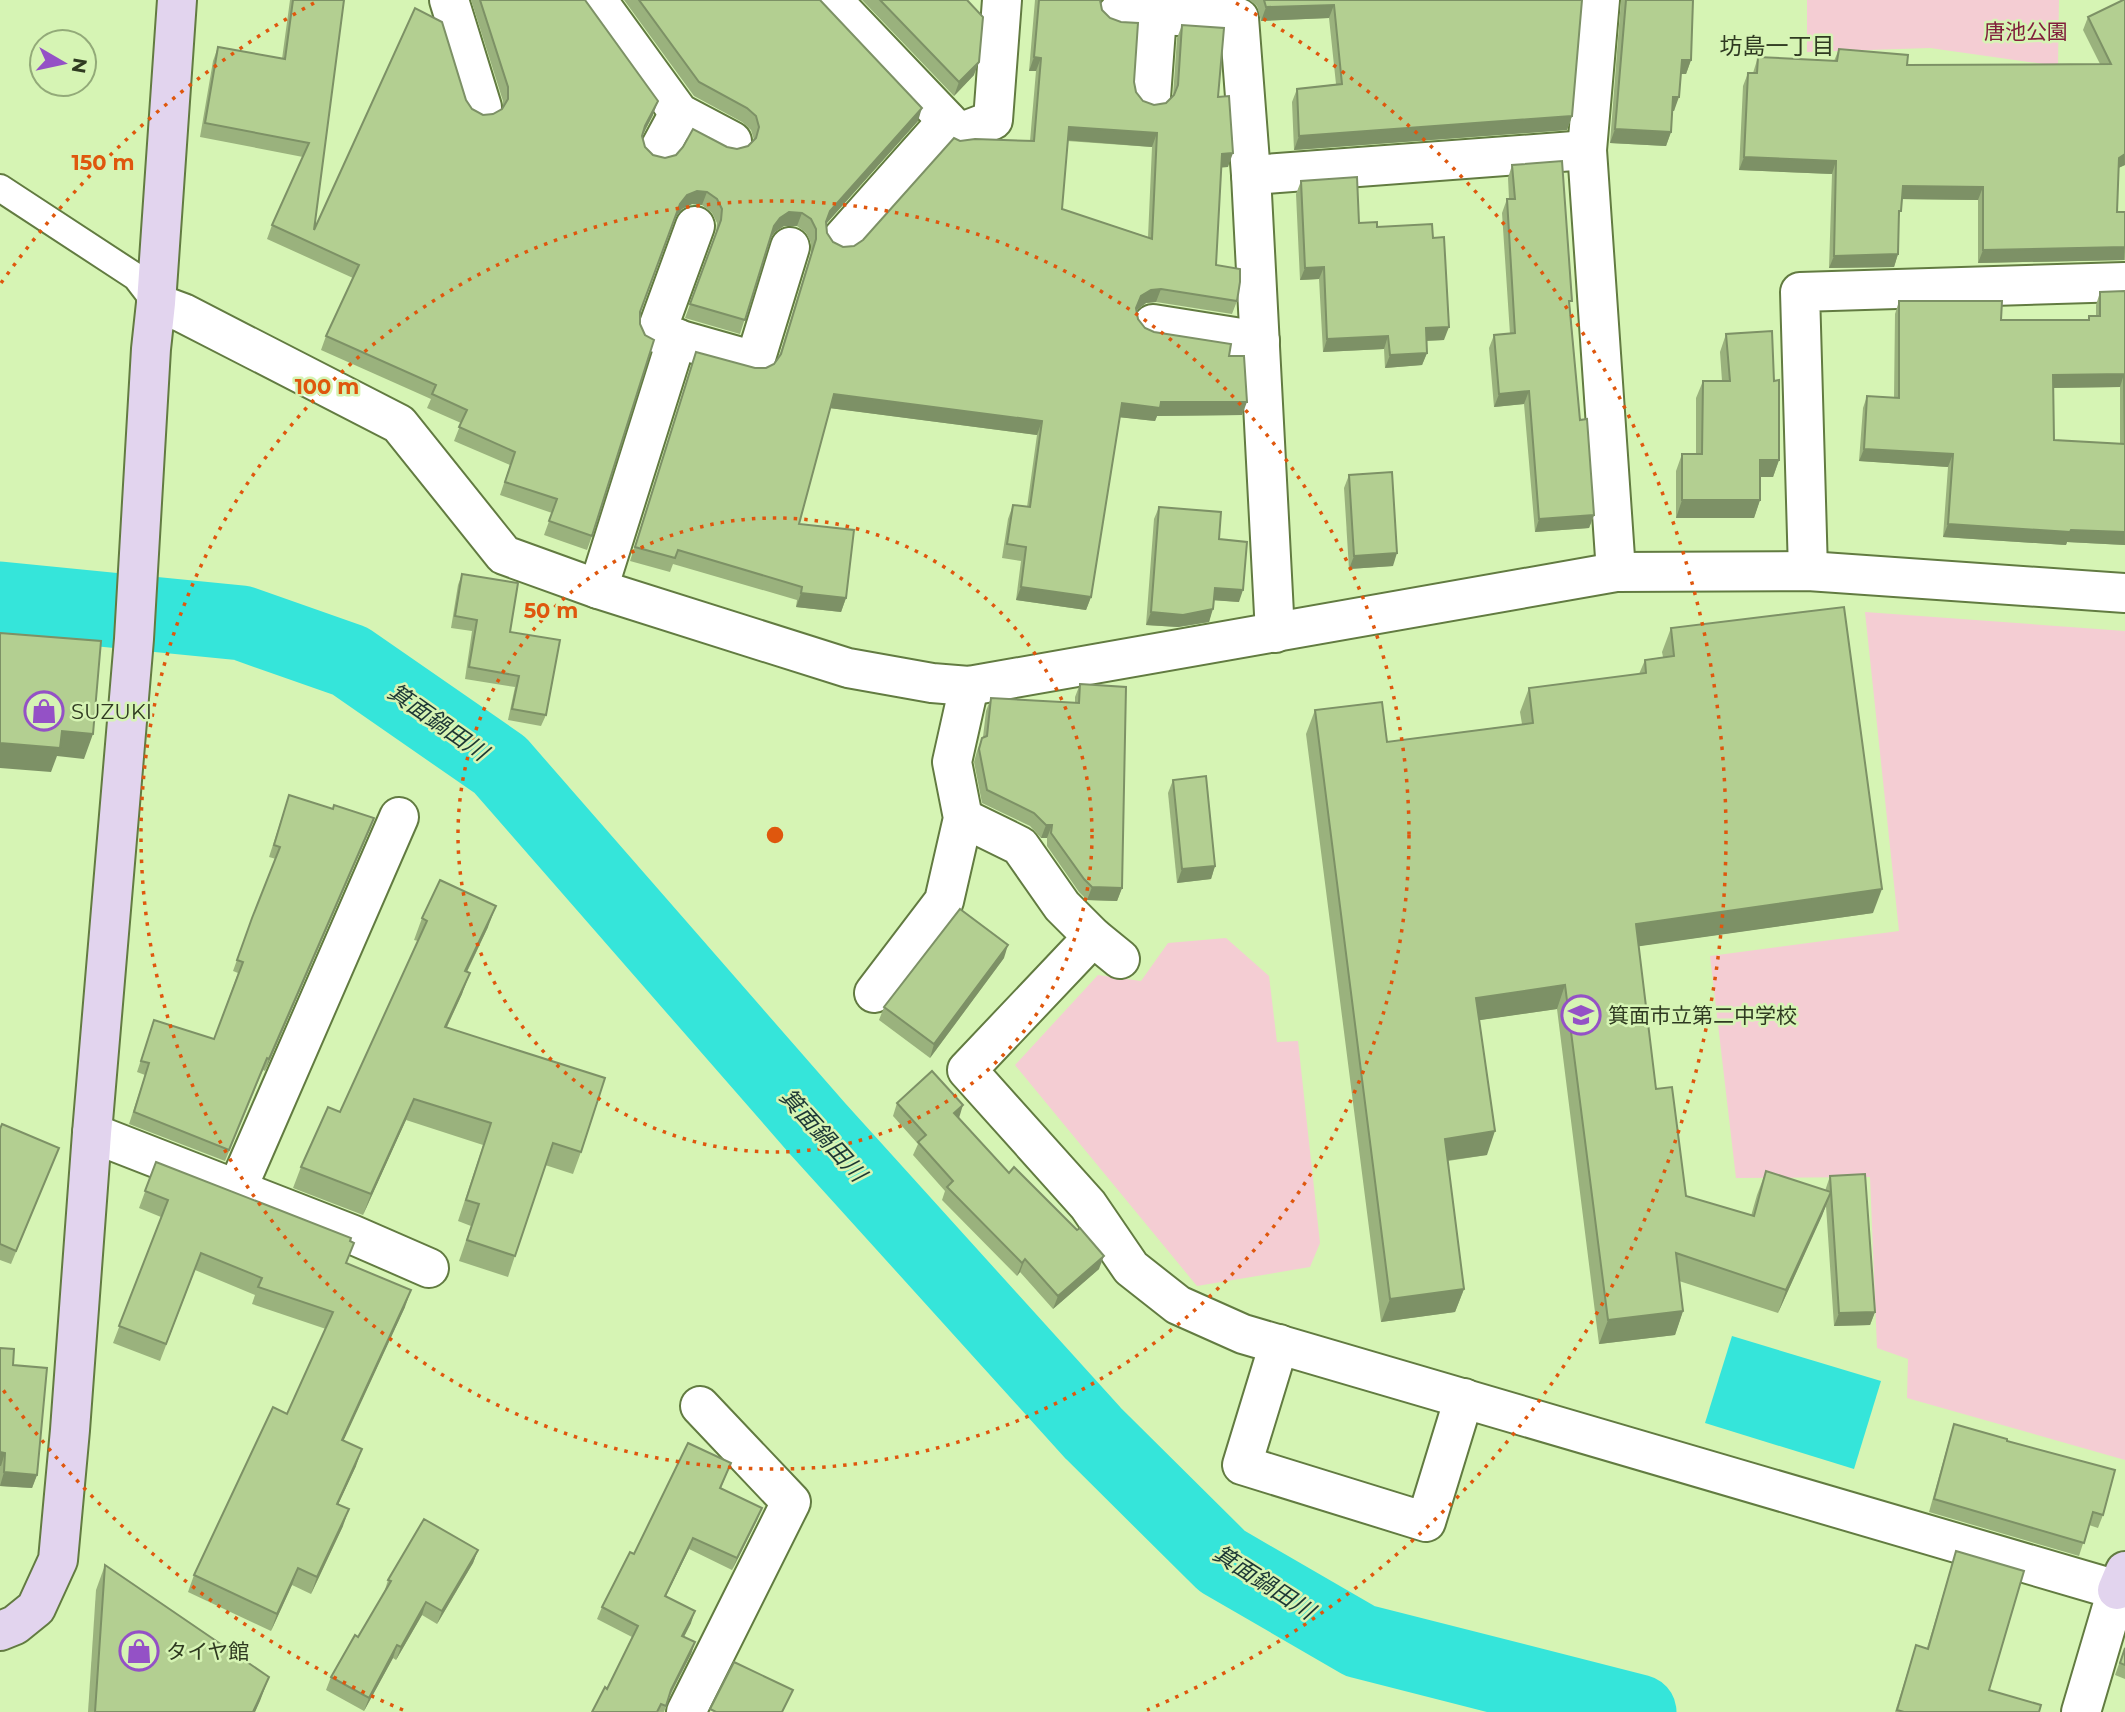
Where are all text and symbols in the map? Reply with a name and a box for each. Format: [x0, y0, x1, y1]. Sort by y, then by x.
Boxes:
park label: 唐池公園 [1984, 19, 2068, 44]
north arrow [28, 28, 98, 98]
district label: 坊島一丁目 [1720, 32, 1835, 60]
text: N [67, 56, 92, 75]
text: 150 m [72, 150, 134, 175]
text: 100 m [295, 374, 359, 399]
text: 50 m [524, 598, 578, 623]
water label: 箕面鍋田川 [383, 678, 496, 768]
shop icon: SUZUKI [23, 690, 65, 732]
place label: SUZUKI [71, 699, 152, 724]
centre of rings [763, 823, 787, 847]
school or university icon: 箕面市立第二中学校 [1560, 994, 1602, 1036]
place label: 箕面市立第二中学校 [1608, 1003, 1797, 1028]
water label: 箕面鍋田川 [774, 1083, 874, 1189]
water label: 箕面鍋田川 [1208, 1539, 1322, 1627]
shop icon: タイヤ館 [118, 1630, 160, 1672]
place label: タイヤ館 [166, 1639, 249, 1664]

